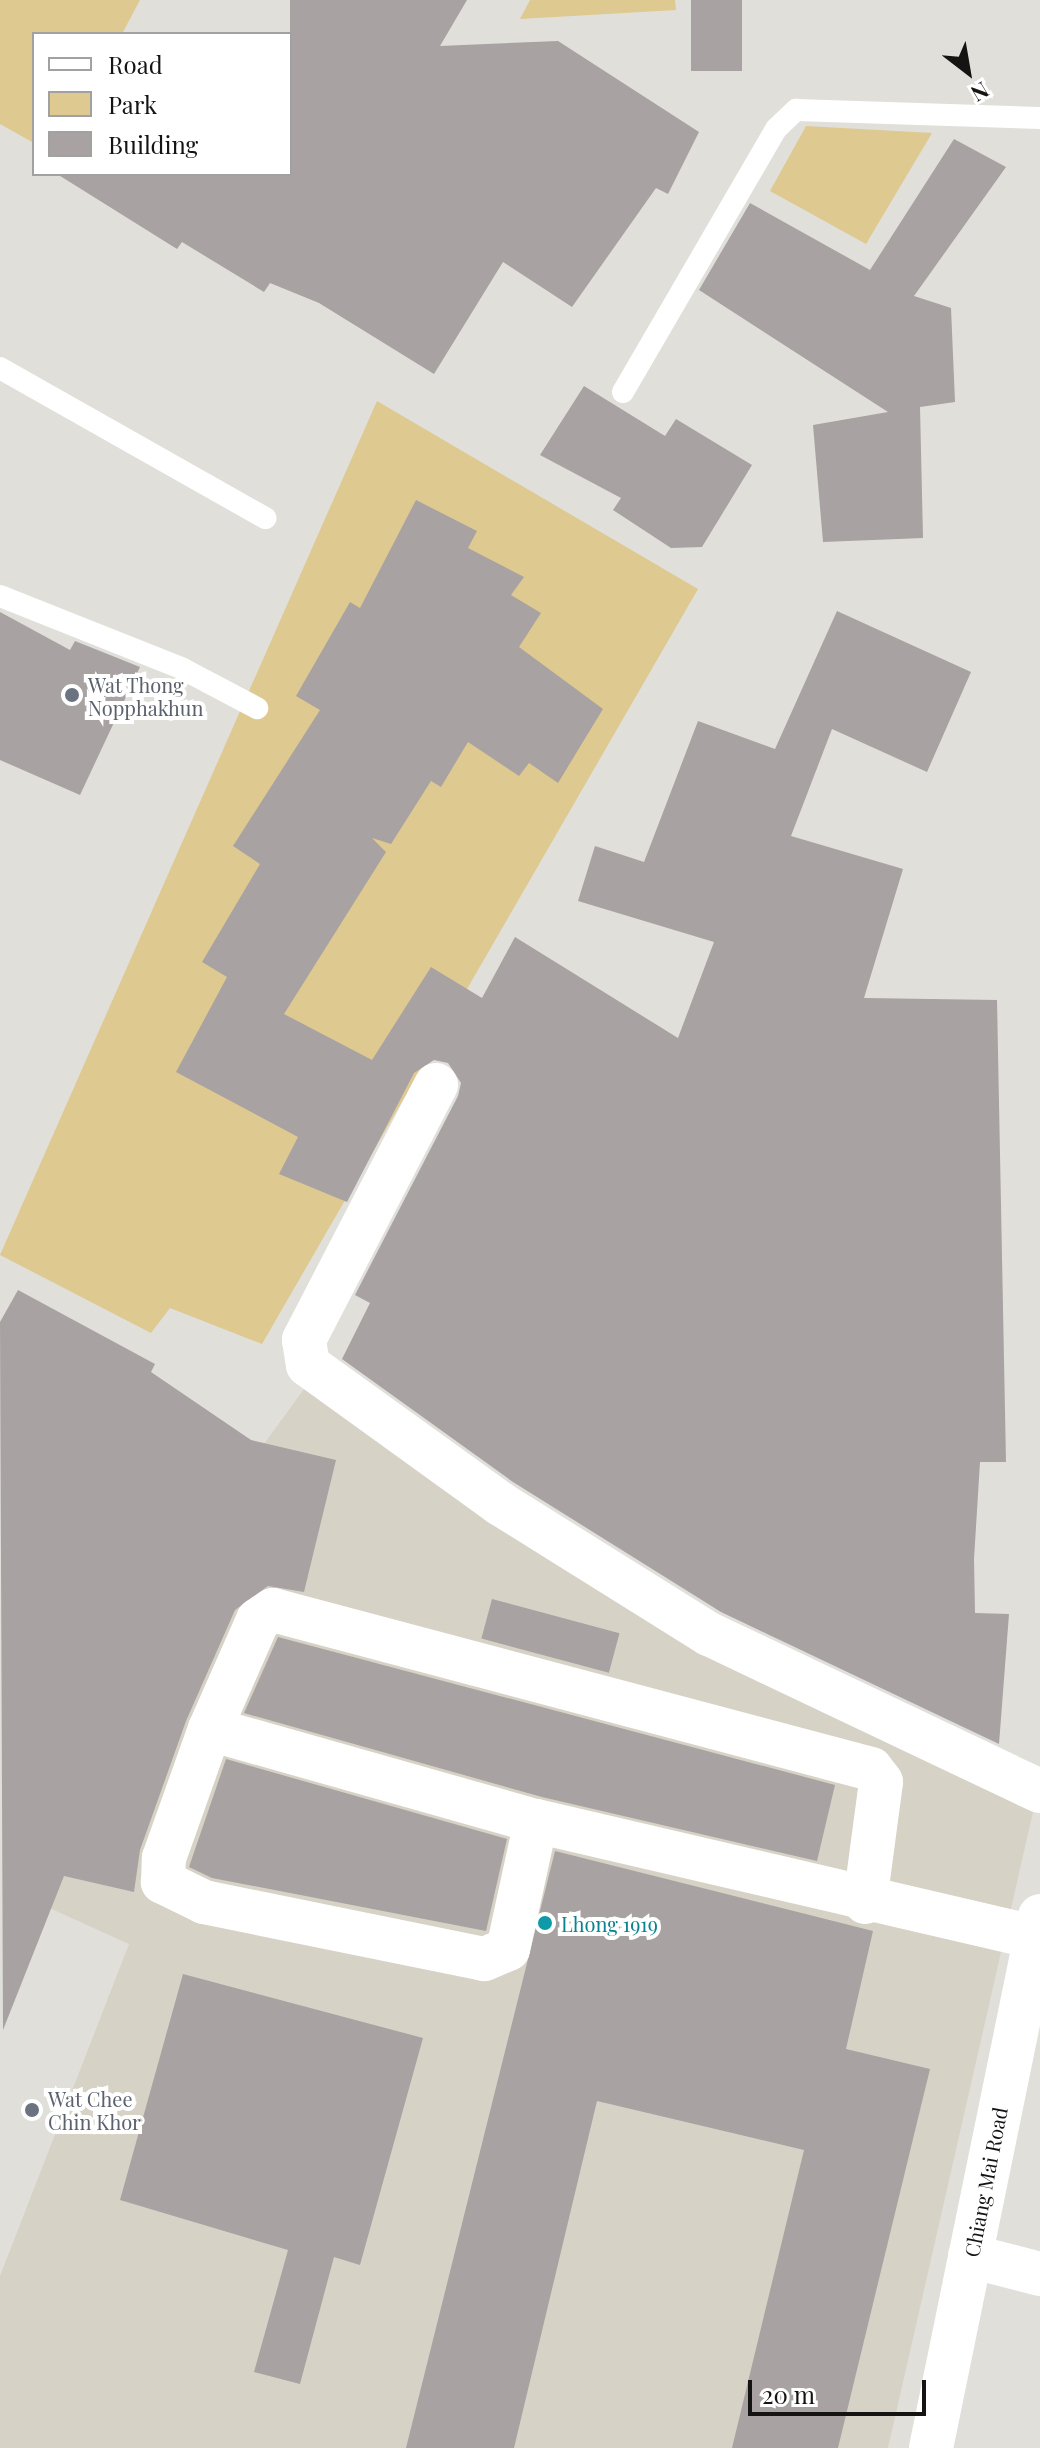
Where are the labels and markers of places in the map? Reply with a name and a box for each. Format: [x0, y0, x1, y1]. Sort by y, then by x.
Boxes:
place label: Wat Thong Nopphakhun [88, 672, 203, 719]
marker: Wat Thong Nopphakhun [63, 686, 81, 704]
place label: Lhong 1919 [561, 1911, 658, 1935]
marker: Lhong 1919 [536, 1914, 554, 1932]
place label: Wat Chee Chin Khor [48, 2086, 141, 2133]
marker: Wat Chee Chin Khor [23, 2101, 41, 2119]

